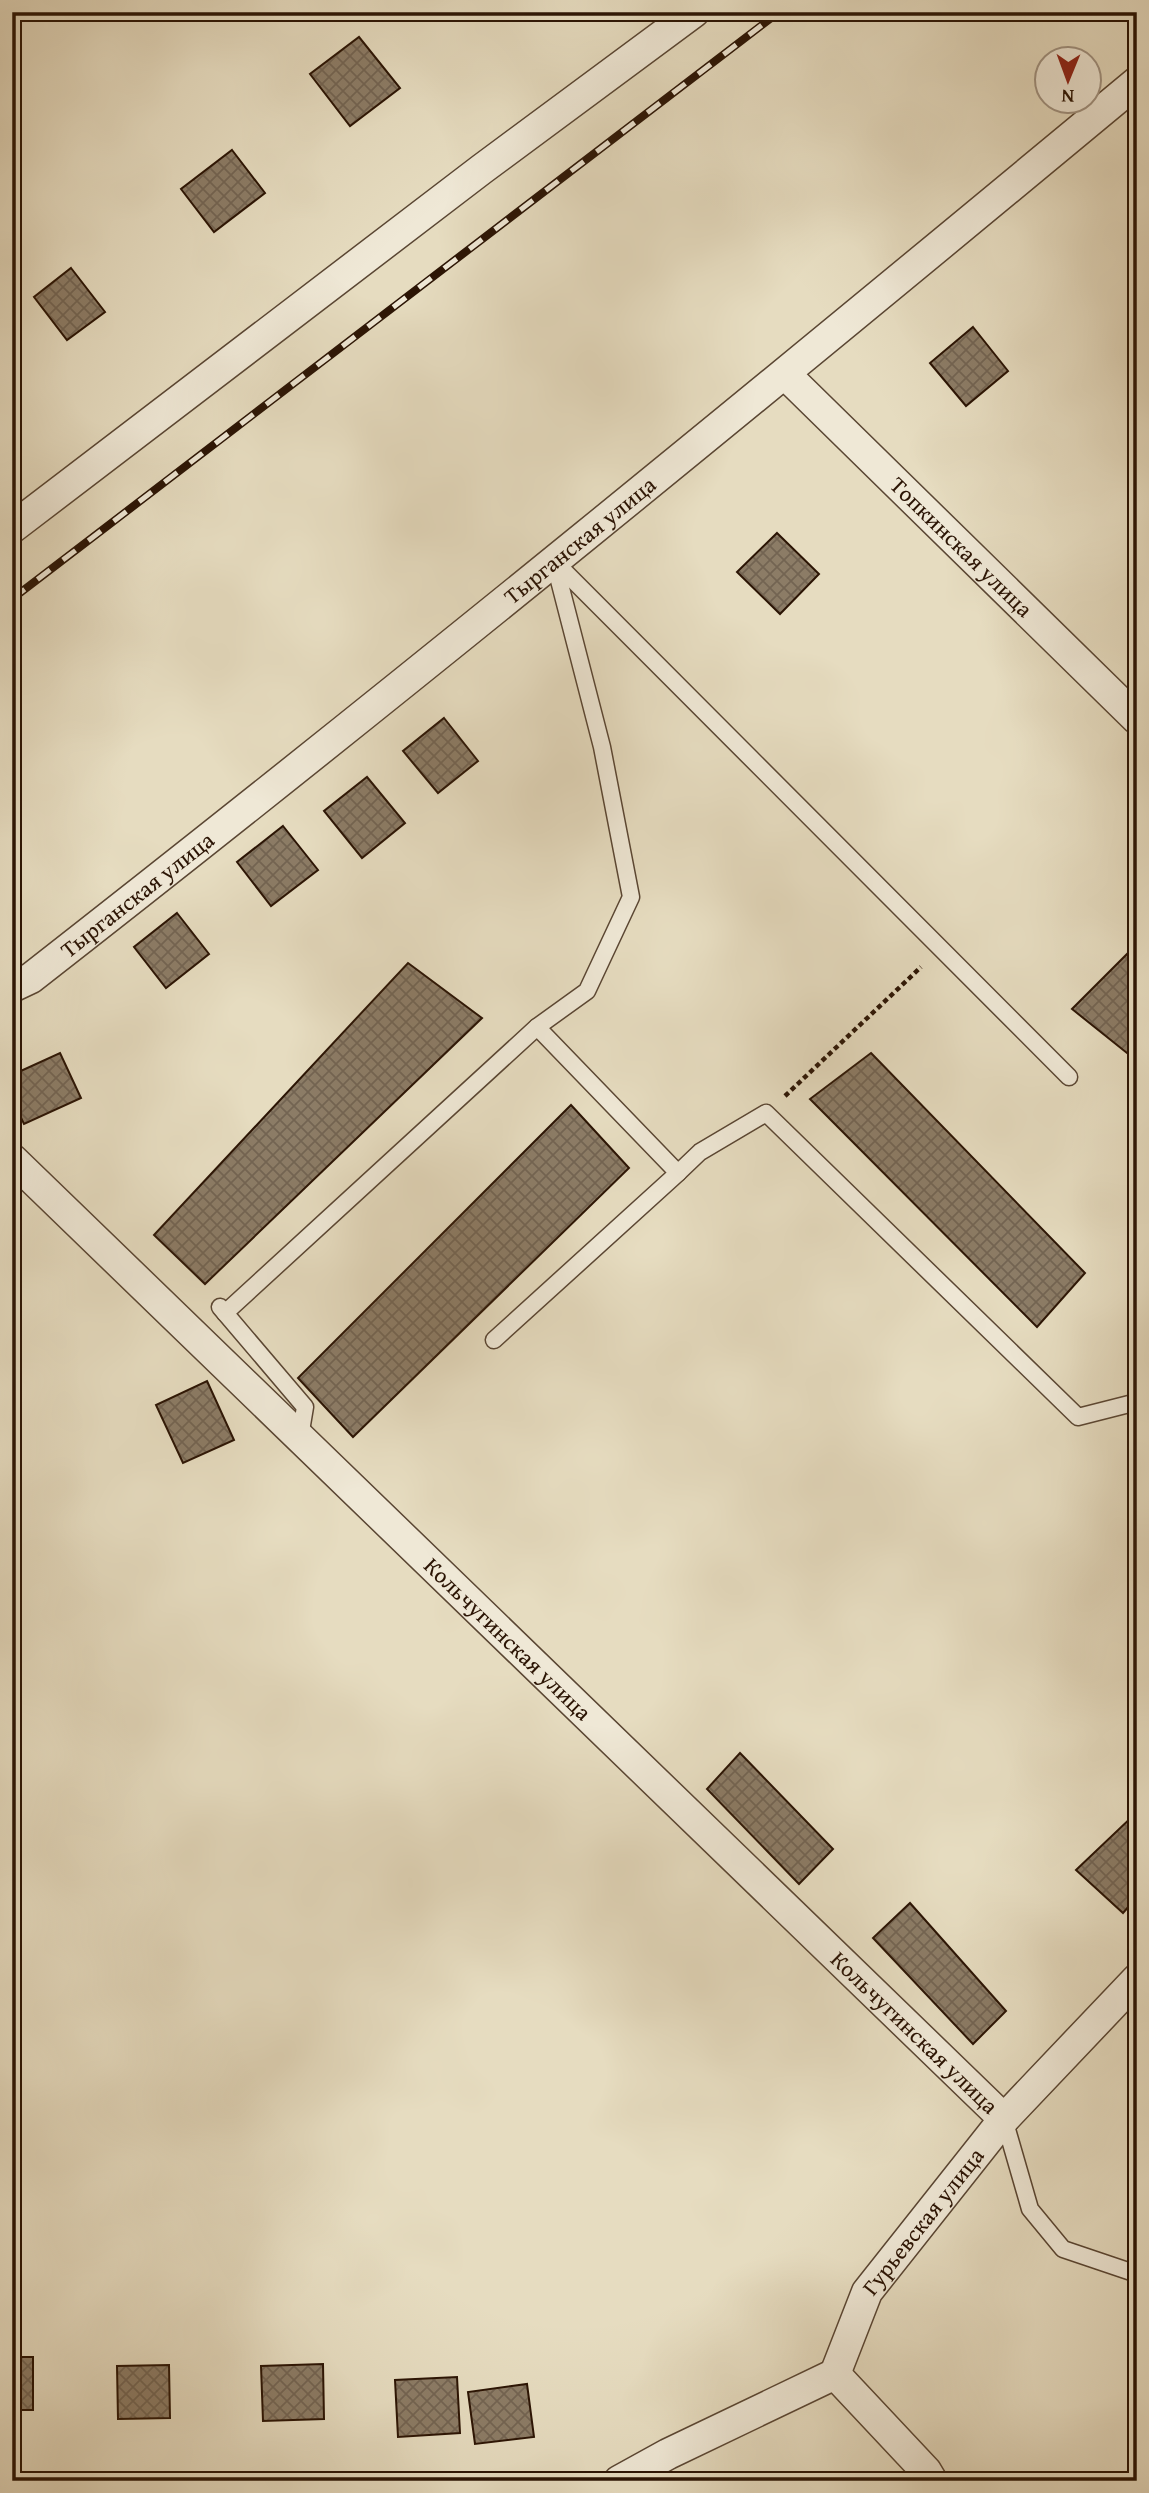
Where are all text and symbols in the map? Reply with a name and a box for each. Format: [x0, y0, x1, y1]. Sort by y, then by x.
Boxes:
north arrow [1034, 46, 1104, 116]
text: N [1061, 83, 1074, 111]
street label: Тырганская улица [496, 468, 663, 612]
street label: Топкинская улица [883, 469, 1041, 624]
street label: Тырганская улица [53, 823, 221, 965]
street label: Кольчугинская улица [417, 1549, 600, 1728]
street label: Кольчугинская улица [824, 1943, 1006, 2121]
street label: Гурьевская улица [854, 2140, 991, 2302]

